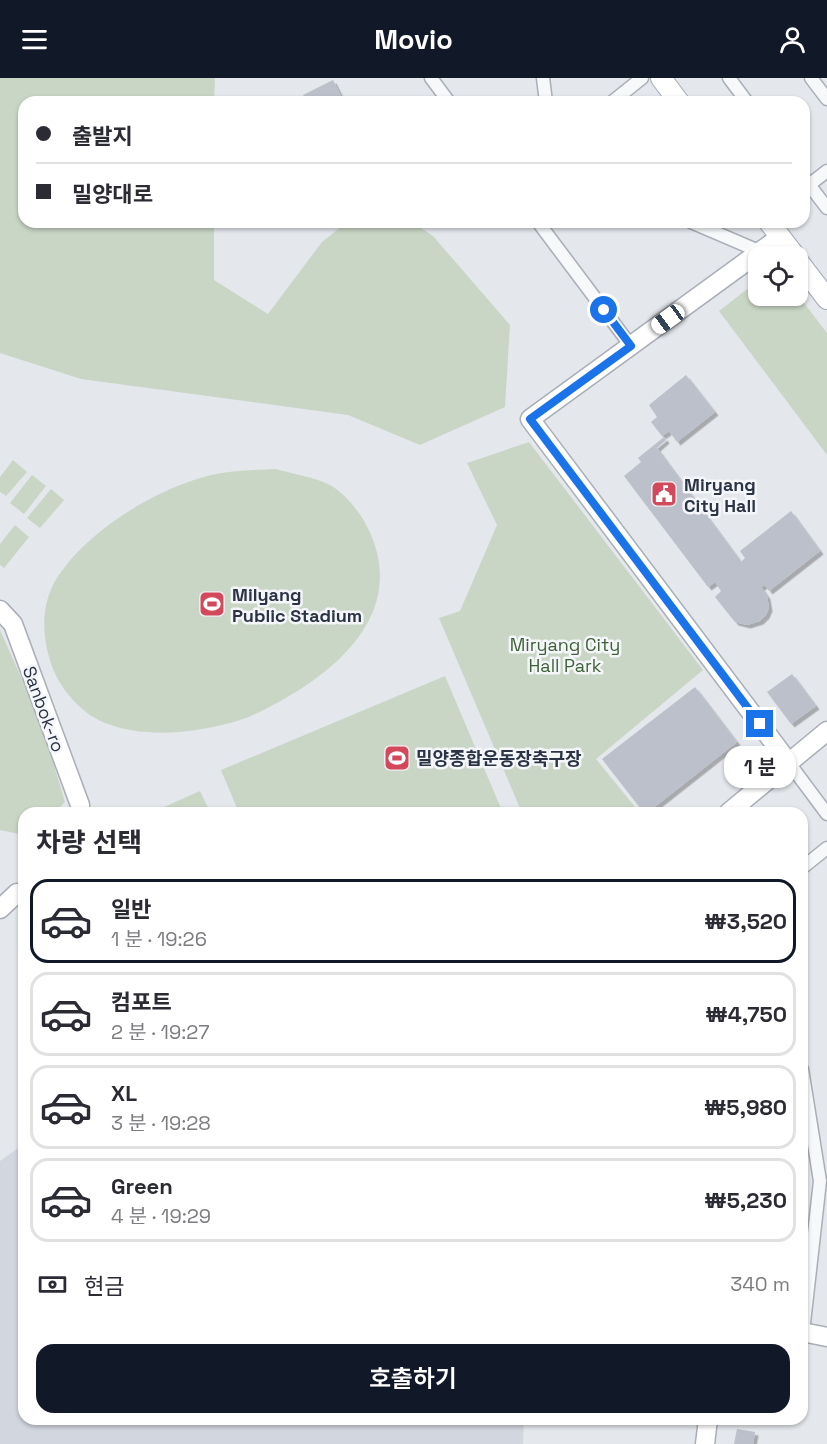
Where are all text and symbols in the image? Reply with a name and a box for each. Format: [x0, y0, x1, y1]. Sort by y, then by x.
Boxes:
text: Movio [374, 22, 453, 57]
icon: menu [18, 23, 51, 56]
icon: person [776, 23, 809, 56]
text: 출발지 [72, 122, 133, 150]
text: 밀양대로 [72, 180, 153, 208]
map controls [748, 246, 808, 306]
button: locate [748, 246, 808, 306]
route start [590, 296, 617, 323]
car [648, 301, 688, 337]
place label: Miryang City Hall [684, 473, 756, 517]
public building icon: Miryang City Hall [649, 479, 679, 509]
place label: Milyang Public Stadium [232, 583, 362, 627]
sports icon: Milyang Public Stadium [197, 589, 227, 619]
park label: Miryang City Hall Park [510, 633, 620, 677]
street label: Sanbok-ro [18, 663, 70, 755]
route end [746, 710, 773, 737]
sports icon: 밀양종합운동장축구장 [382, 743, 412, 773]
callout: 1 분 [724, 745, 796, 787]
place label: 밀양종합운동장축구장 [416, 747, 582, 770]
text: 1 분 [744, 754, 776, 780]
text: 차량 선택 [36, 825, 142, 860]
icon: car [39, 894, 93, 948]
text: 일반 [111, 895, 151, 923]
text: ₩3,520 [704, 907, 787, 935]
text: 1 분 · 19:26 [111, 926, 207, 952]
icon: car [39, 987, 93, 1041]
text: 컴포트 [111, 988, 172, 1016]
text: ₩4,750 [705, 1000, 787, 1028]
text: 2 분 · 19:27 [111, 1019, 209, 1045]
text: XL [111, 1079, 137, 1107]
icon: car [39, 1080, 93, 1134]
text: ₩5,980 [704, 1093, 787, 1121]
text: 3 분 · 19:28 [111, 1110, 211, 1136]
text: Green [111, 1172, 173, 1200]
icon: car [39, 1173, 93, 1227]
text: ₩5,230 [704, 1186, 787, 1214]
text: 4 분 · 19:29 [111, 1203, 211, 1229]
icon: cash [36, 1268, 69, 1301]
text: 340 m [730, 1271, 790, 1297]
text: 현금 [84, 1272, 124, 1300]
button: 호출하기 [36, 1344, 790, 1413]

